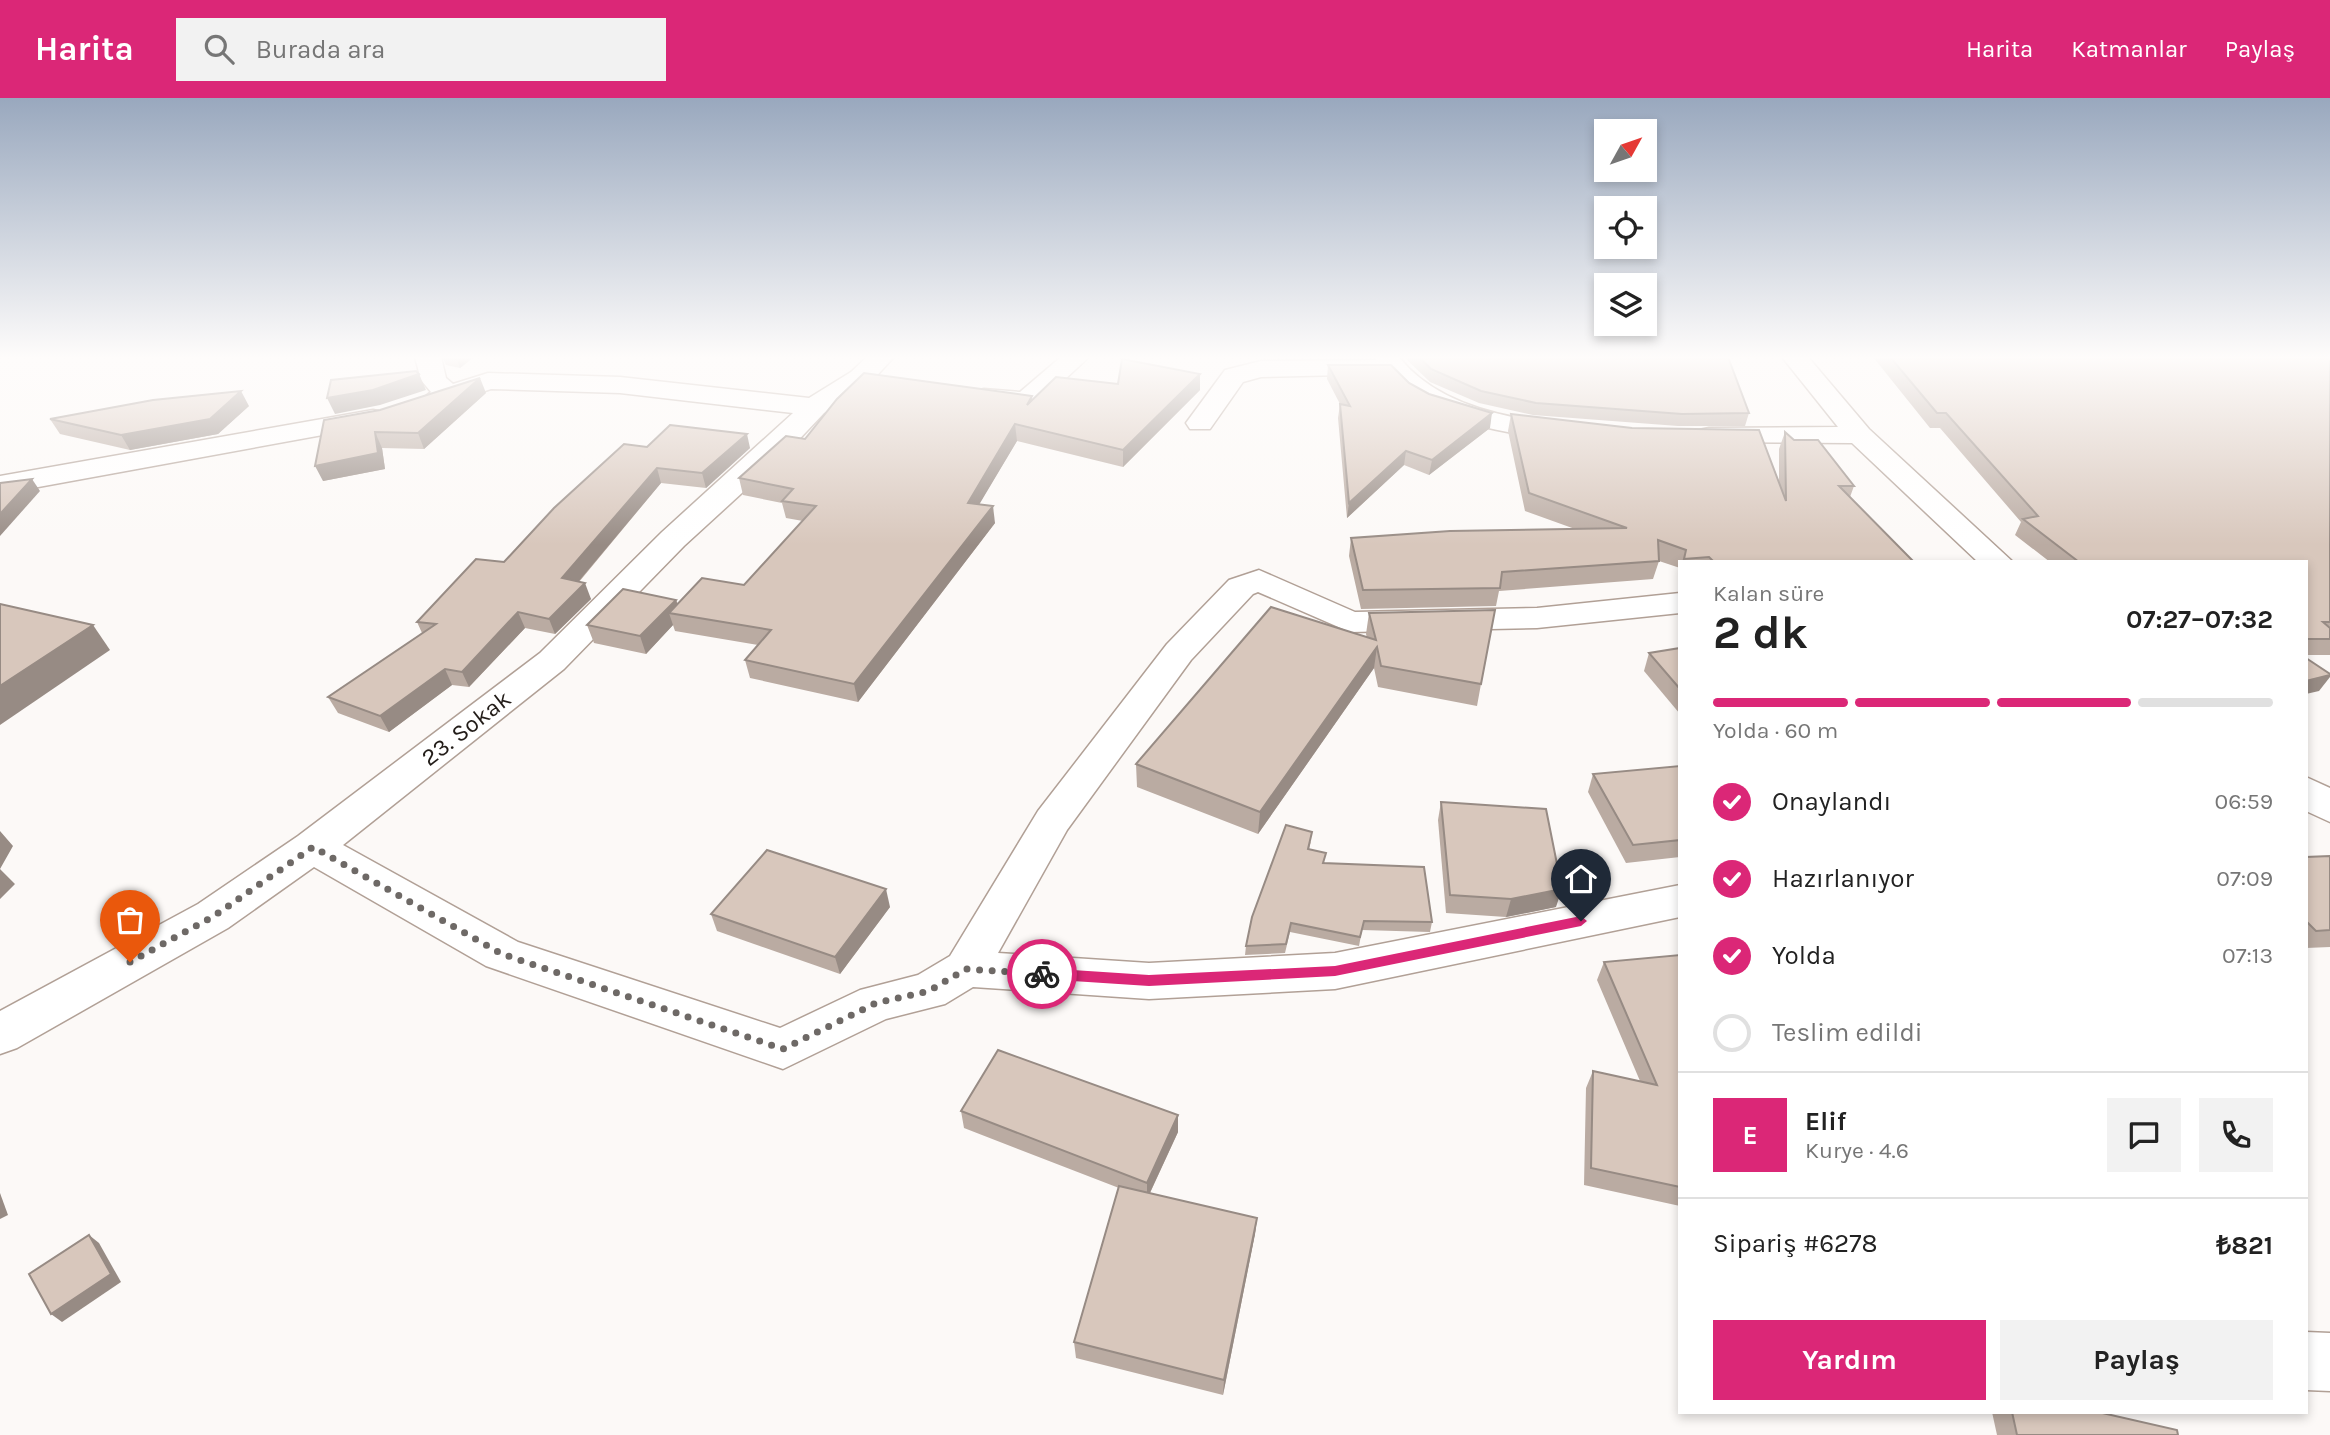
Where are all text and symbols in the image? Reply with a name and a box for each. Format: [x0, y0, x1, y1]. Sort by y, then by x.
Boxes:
search box [176, 18, 666, 81]
text: Harita [35, 30, 134, 68]
icon: search [200, 30, 238, 68]
text: Burada ara [256, 34, 385, 65]
text: Harita [1966, 35, 2033, 63]
text: Katmanlar [2071, 35, 2187, 63]
text: Paylaş [2225, 35, 2295, 63]
north arrow [1594, 119, 1657, 182]
map controls [1594, 119, 1657, 336]
button: locate [1594, 196, 1657, 259]
button: layers [1594, 273, 1657, 336]
text: Kalan süre [1713, 580, 1824, 607]
text: 07:27–07:32 [2126, 604, 2273, 635]
text: 2 dk [1713, 606, 1808, 660]
street label: 23. Sokak [416, 684, 516, 772]
text: Yolda · 60 m [1713, 717, 1838, 744]
icon: check [1713, 783, 1751, 821]
text: Onaylandı [1772, 786, 1891, 817]
text: 06:59 [2215, 788, 2273, 815]
pin [1551, 849, 1611, 921]
icon: home [1562, 860, 1600, 898]
icon: check [1713, 860, 1751, 898]
text: Hazırlanıyor [1772, 863, 1914, 894]
text: 07:09 [2216, 865, 2273, 892]
pin [100, 890, 160, 962]
icon: bag [111, 901, 149, 939]
icon: check [1713, 937, 1751, 975]
courier [1007, 939, 1077, 1009]
text: Yolda [1772, 940, 1836, 971]
text: 07:13 [2222, 942, 2273, 969]
icon: bike [1023, 955, 1061, 993]
text: Teslim edildi [1772, 1017, 1923, 1048]
button: chat [2107, 1098, 2181, 1172]
button: phone [2199, 1098, 2273, 1172]
text: Elif [1805, 1106, 1846, 1137]
text: E [1742, 1120, 1758, 1151]
text: Kurye · 4.6 [1805, 1137, 1909, 1164]
text: Sipariş #6278 [1713, 1228, 1877, 1259]
text: ₺821 [2216, 1230, 2273, 1261]
button: Yardım [1713, 1320, 1986, 1400]
button: Paylaş [2000, 1320, 2273, 1400]

